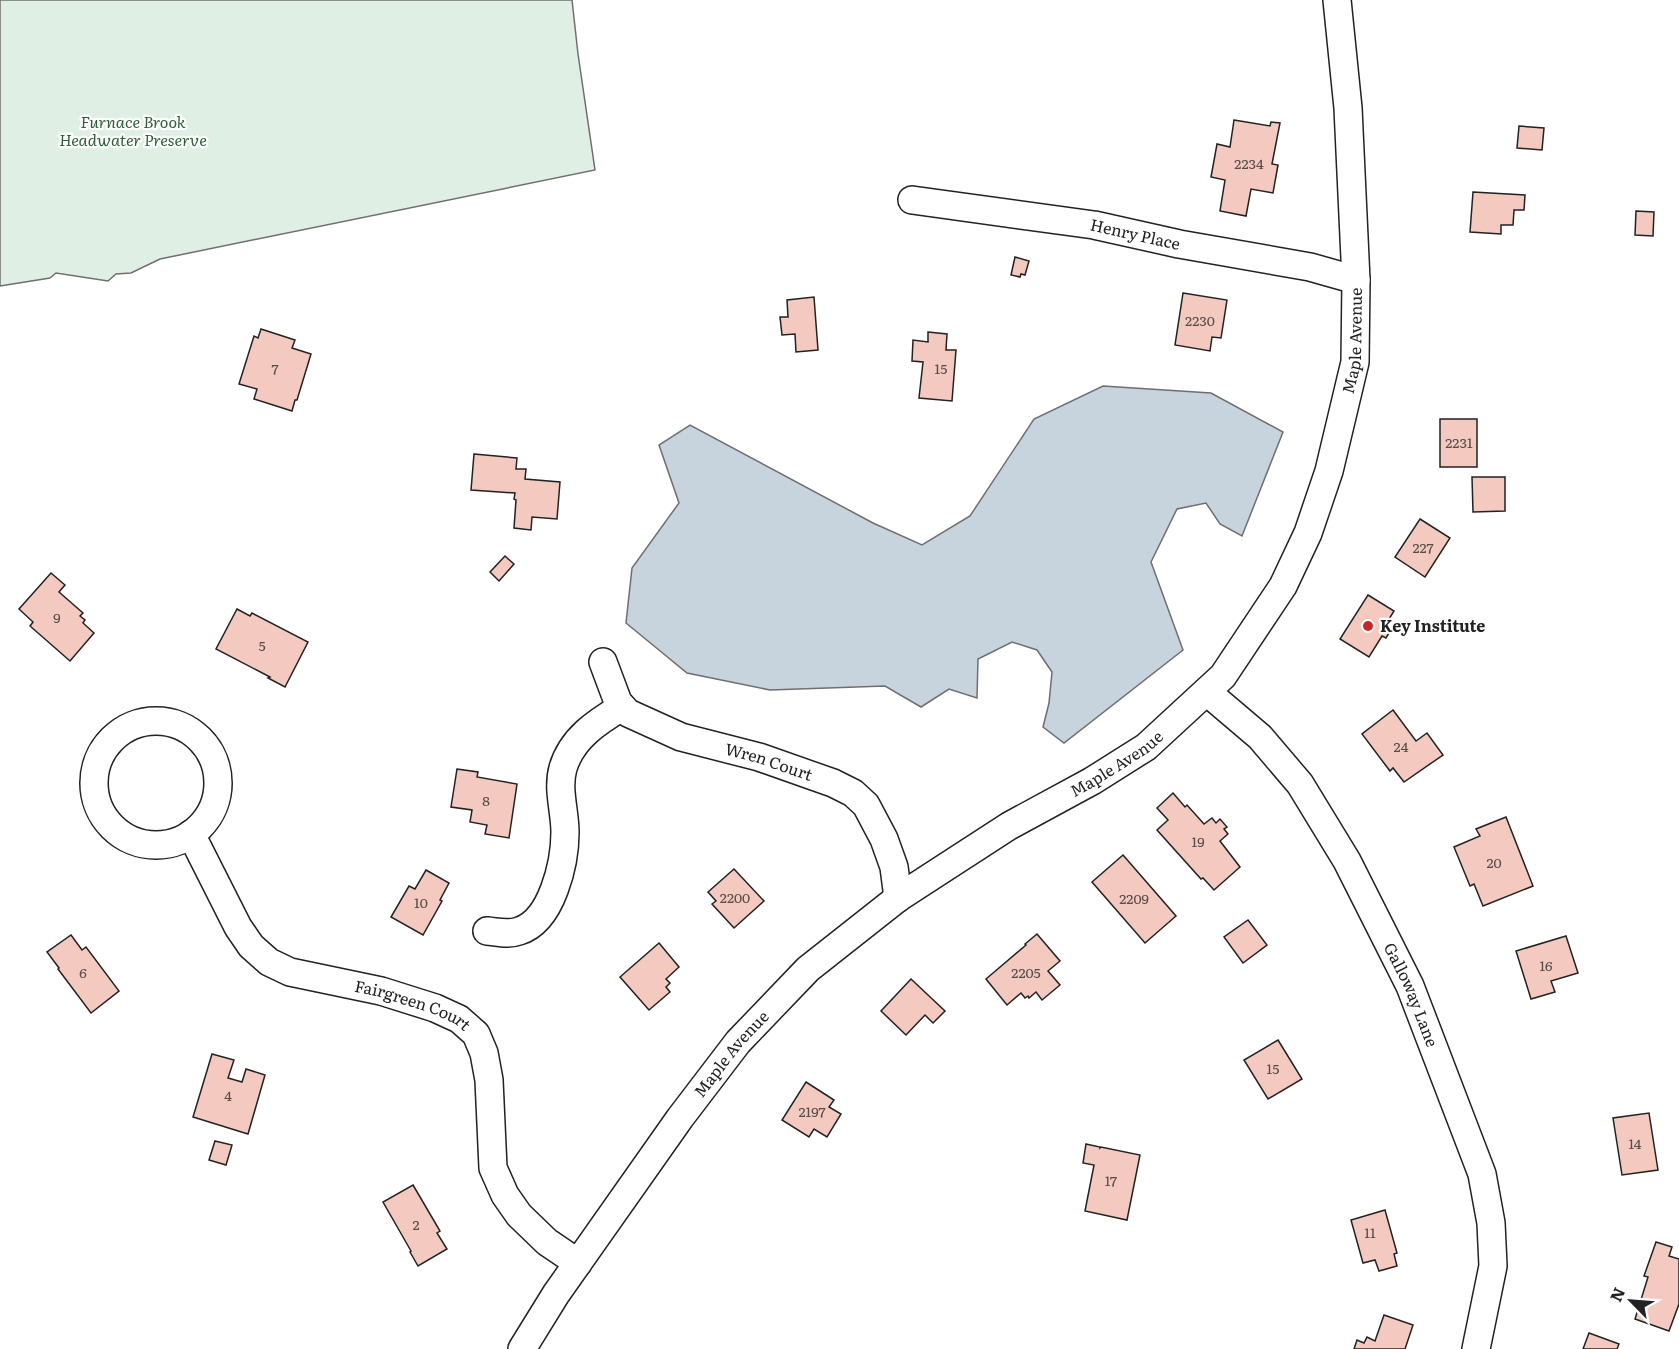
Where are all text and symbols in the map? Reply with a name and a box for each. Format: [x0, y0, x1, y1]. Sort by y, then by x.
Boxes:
park label: Furnace Brook Headwater Preserve [59, 109, 207, 151]
house number: 2234 [1234, 153, 1264, 173]
street label: Henry Place [1088, 212, 1183, 255]
street label: Maple Avenue [1335, 287, 1367, 396]
house number: 2230 [1185, 310, 1215, 330]
house number: 7 [271, 358, 279, 378]
house number: 15 [935, 358, 947, 378]
house number: 2231 [1445, 432, 1473, 452]
house number: 227 [1412, 537, 1434, 557]
house number: 9 [53, 607, 61, 627]
place label: Key Institute [1380, 613, 1485, 637]
marker: Key Institute [1361, 619, 1375, 633]
house number: 5 [258, 635, 266, 655]
street label: Maple Avenue [1065, 724, 1168, 802]
street label: Wren Court [723, 736, 817, 786]
house number: 24 [1394, 736, 1409, 756]
house number: 8 [482, 790, 490, 810]
house number: 19 [1191, 831, 1205, 851]
house number: 20 [1486, 852, 1502, 872]
house number: 2200 [720, 887, 750, 907]
house number: 2209 [1119, 888, 1149, 908]
house number: 10 [414, 892, 428, 912]
street label: Galloway Lane [1379, 938, 1445, 1050]
house number: 16 [1539, 955, 1553, 975]
house number: 6 [79, 962, 87, 982]
house number: 2205 [1011, 962, 1041, 982]
street label: Fairgreen Court [353, 973, 477, 1036]
street label: Maple Avenue [687, 1004, 774, 1102]
house number: 15 [1267, 1058, 1279, 1078]
house number: 4 [224, 1085, 232, 1105]
house number: 2197 [798, 1101, 826, 1121]
house number: 14 [1629, 1133, 1642, 1153]
house number: 17 [1105, 1170, 1117, 1190]
house number: 2 [412, 1214, 420, 1234]
house number: 11 [1364, 1222, 1376, 1242]
north arrow [1601, 1271, 1661, 1331]
text: N [1603, 1283, 1630, 1305]

